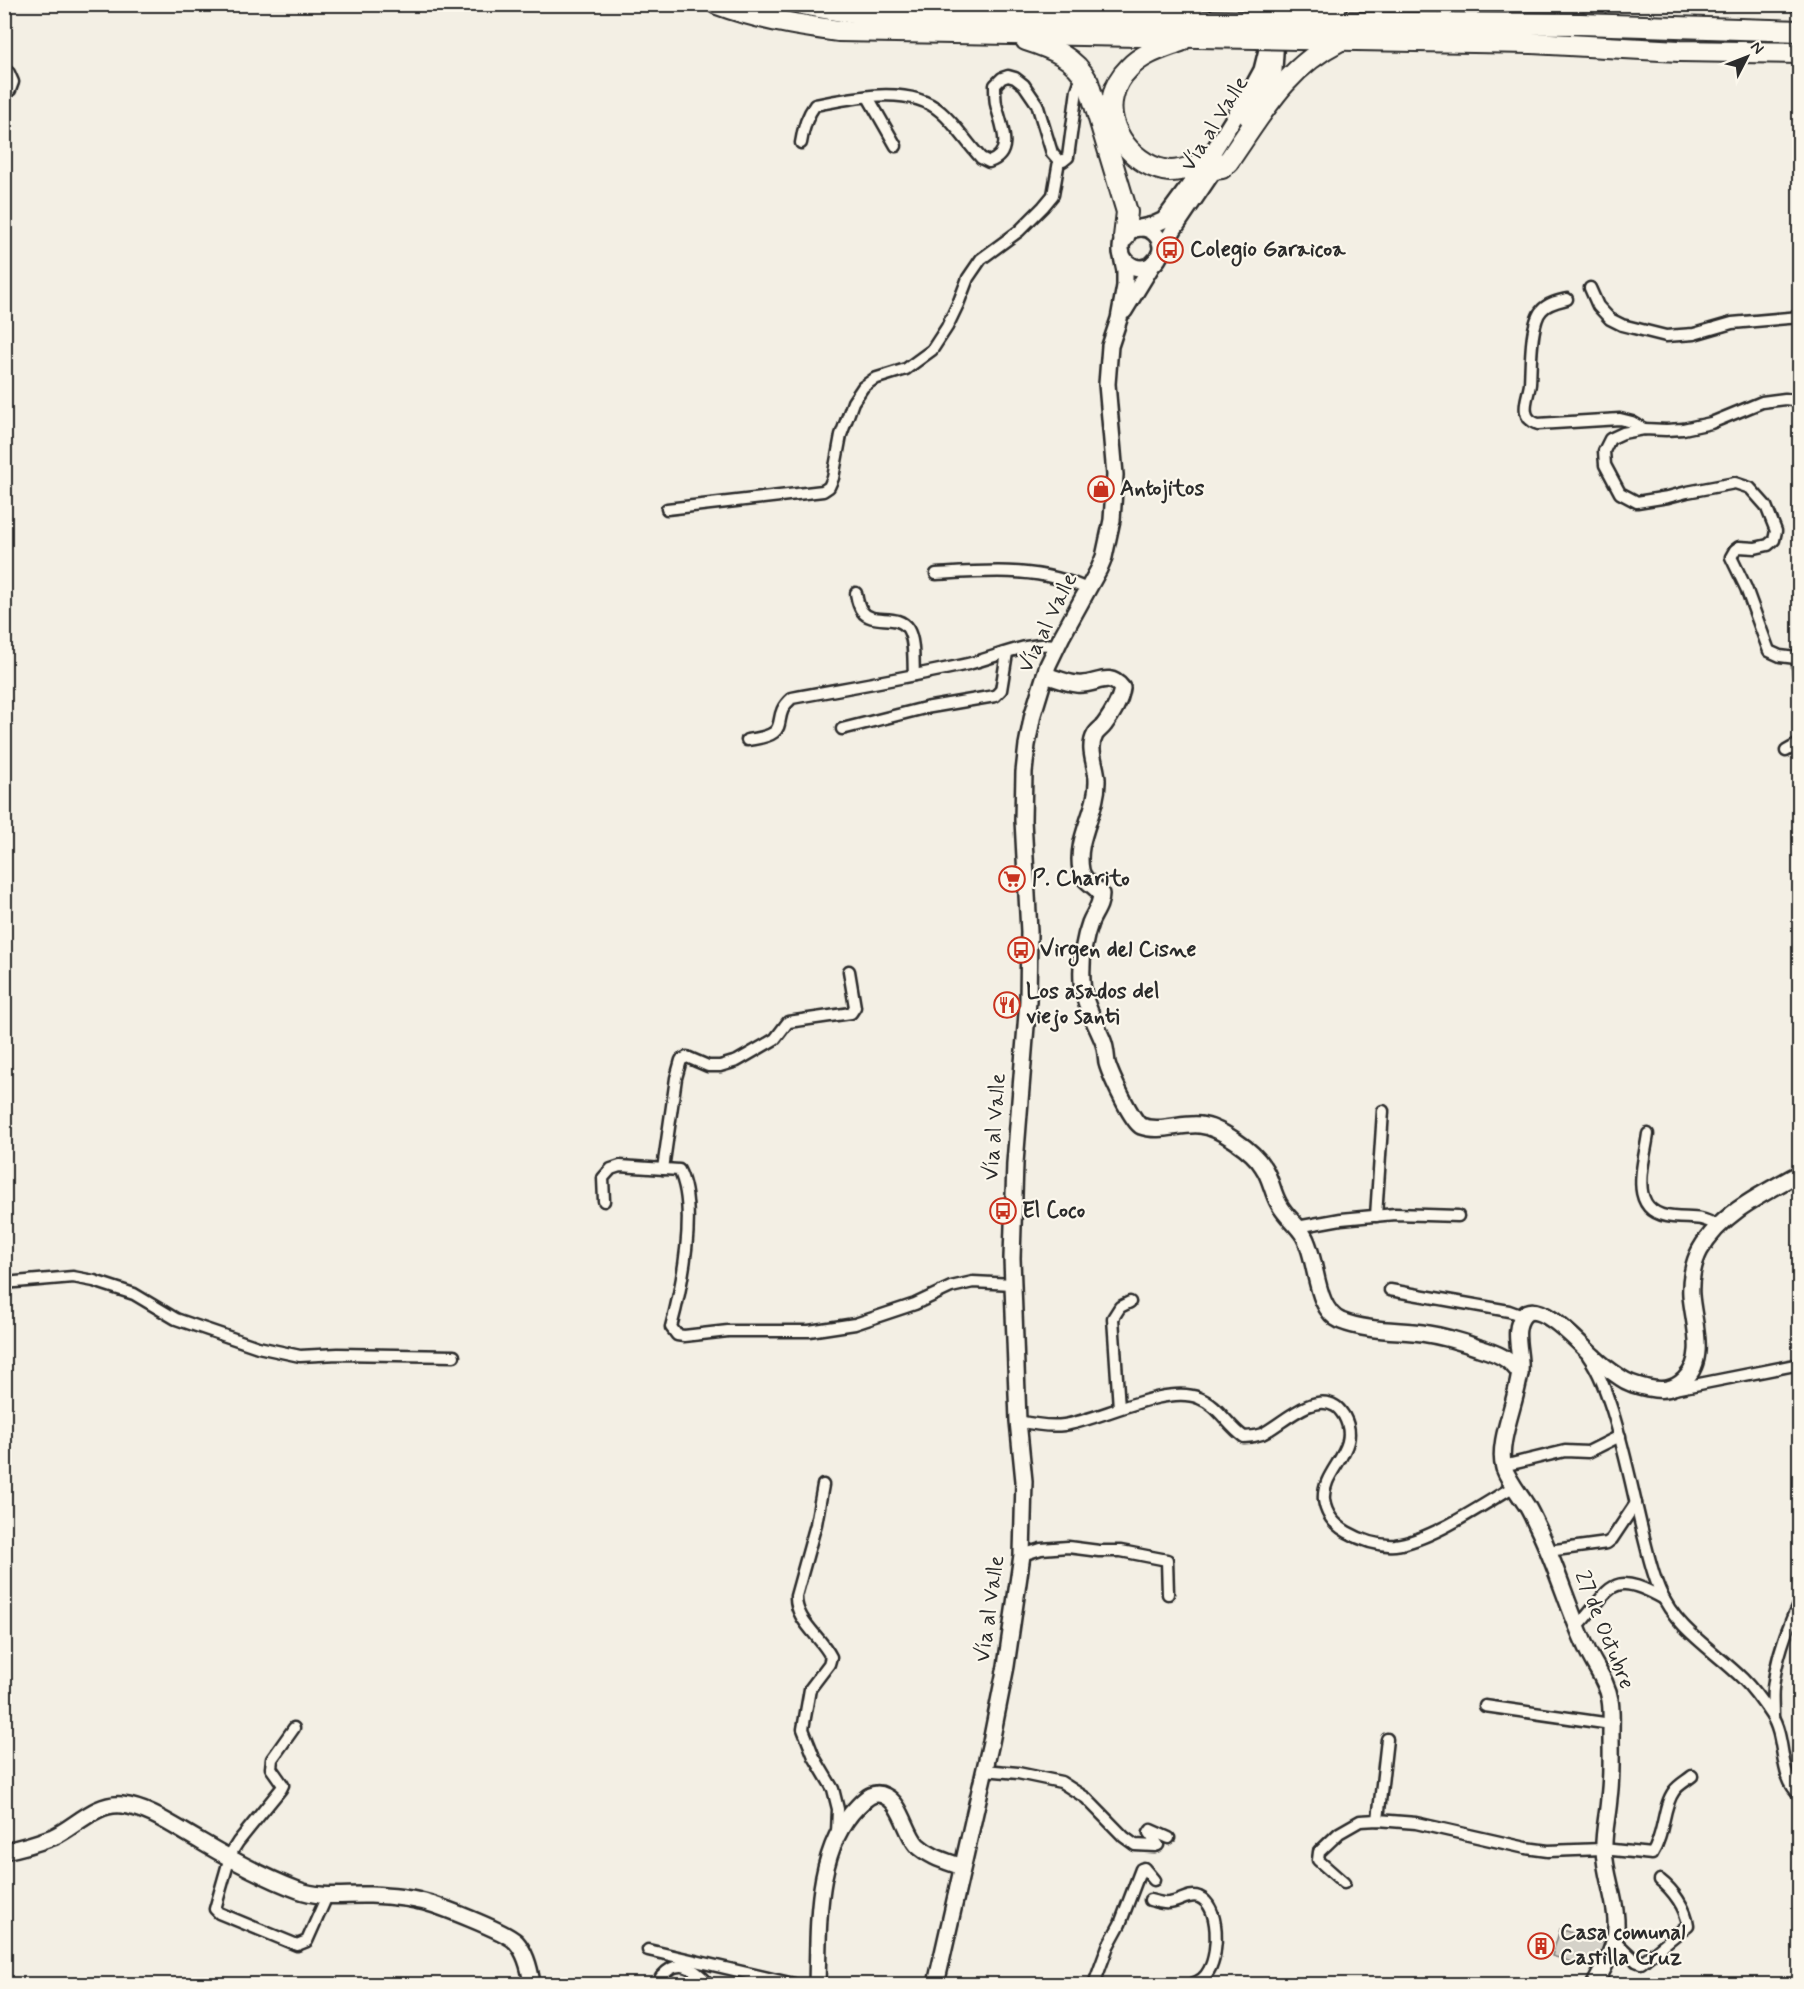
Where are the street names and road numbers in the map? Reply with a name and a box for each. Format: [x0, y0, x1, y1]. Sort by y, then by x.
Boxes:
street label: Vía al Valle [1175, 71, 1255, 177]
street label: Vía al Valle [1012, 568, 1084, 677]
street label: Vía al Valle [977, 1072, 1013, 1182]
street label: Vía al Valle [969, 1554, 1011, 1664]
street label: 27 de Octubre [1567, 1567, 1641, 1693]

